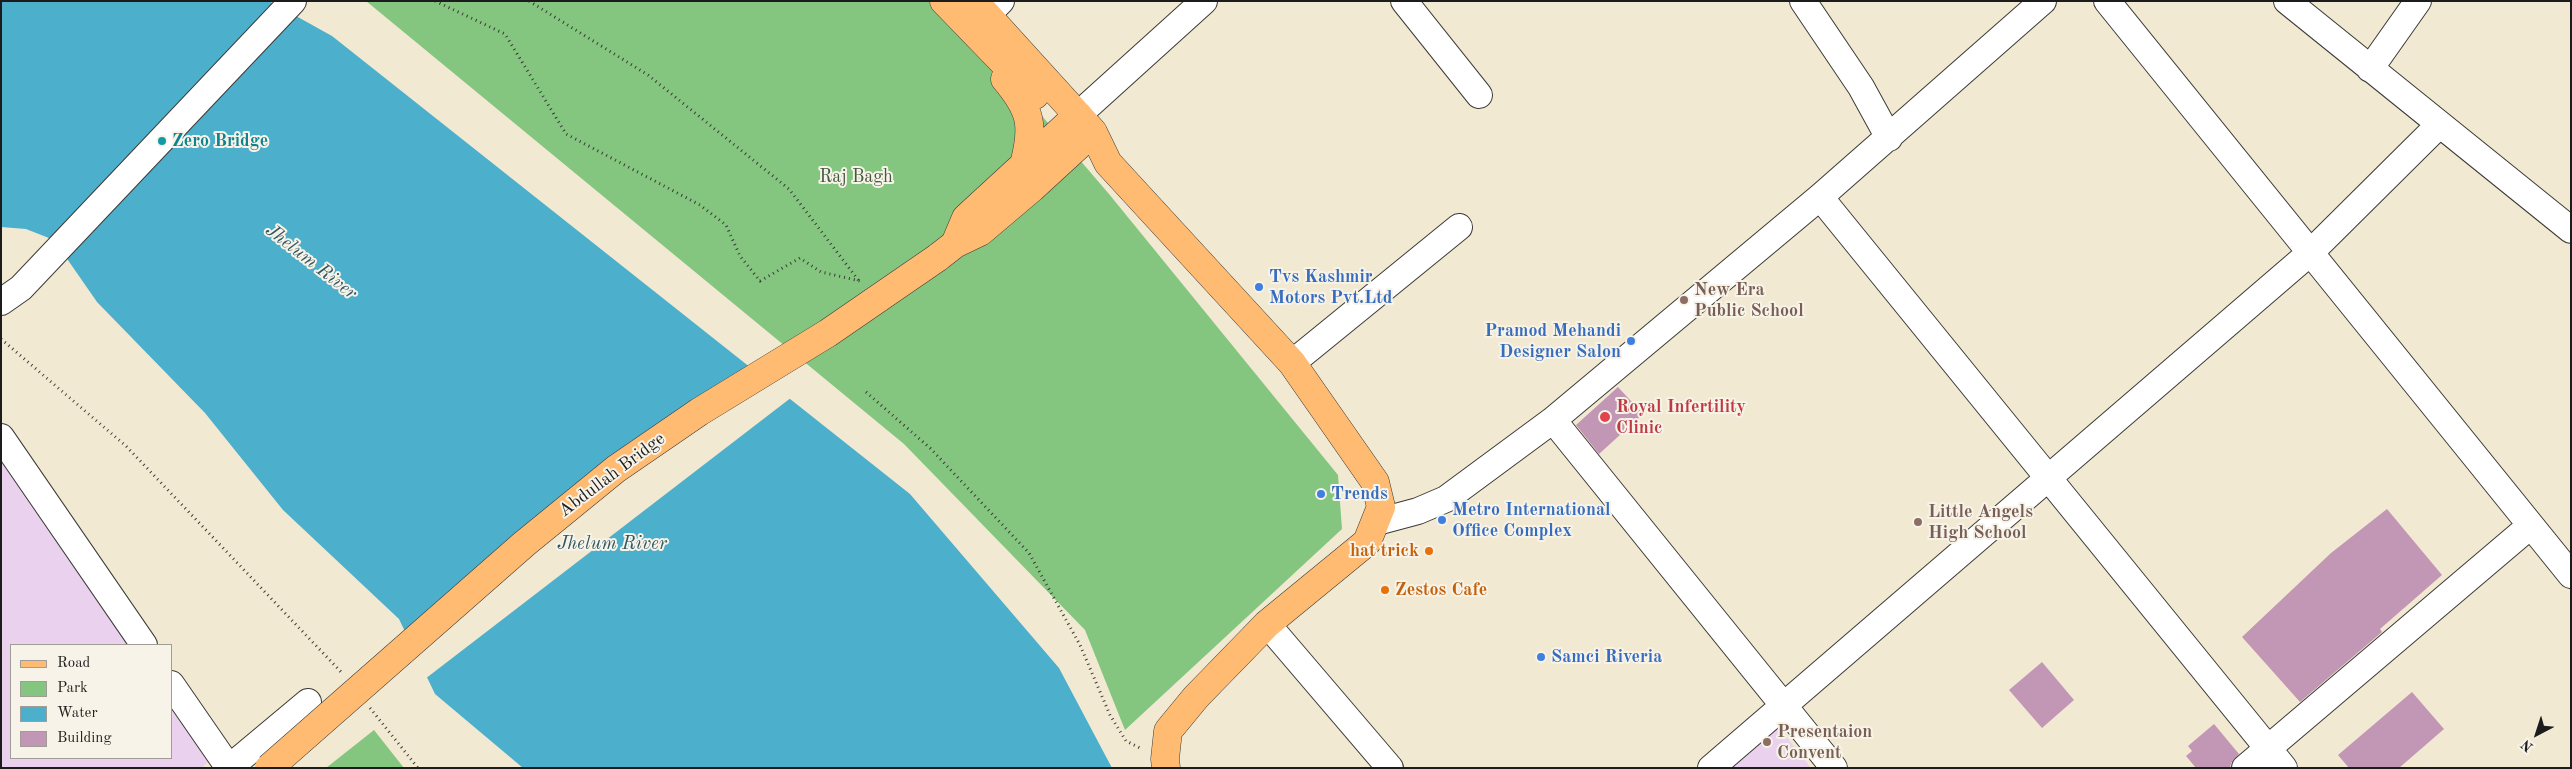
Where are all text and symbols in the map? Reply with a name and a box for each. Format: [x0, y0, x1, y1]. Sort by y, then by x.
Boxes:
place label: Zero Bridge [172, 130, 268, 152]
marker: Zero Bridge [156, 135, 168, 147]
park label: Raj Bagh [819, 166, 893, 188]
water label: Jhelum River [261, 219, 361, 305]
place label: Tvs Kashmir Motors Pvt.Ltd [1269, 266, 1392, 308]
place label: New Era Public School [1694, 279, 1804, 322]
marker: Tvs Kashmir Motors Pvt.Ltd [1253, 281, 1265, 293]
marker: New Era Public School [1678, 294, 1690, 306]
place label: Pramod Mehandi Designer Salon [1484, 320, 1621, 362]
marker: Pramod Mehandi Designer Salon [1625, 335, 1637, 347]
place label: Royal Infertility Clinic [1616, 396, 1746, 438]
marker: Royal Infertility Clinic [1598, 410, 1612, 424]
street label: Abdullah Bridge [555, 428, 669, 522]
place label: Trends [1331, 483, 1388, 505]
marker: Trends [1315, 488, 1327, 500]
place label: Metro International Office Complex [1452, 499, 1611, 542]
place label: Little Angels High School [1928, 501, 2033, 544]
marker: Metro International Office Complex [1436, 514, 1448, 526]
marker: Little Angels High School [1912, 516, 1924, 528]
water label: Jhelum River [557, 533, 667, 555]
place label: hat trick [1350, 540, 1419, 562]
marker: hat trick [1423, 545, 1435, 557]
place label: Zestos Cafe [1395, 579, 1487, 601]
marker: Zestos Cafe [1379, 584, 1391, 596]
legend [10, 644, 172, 759]
place label: Samci Riveria [1551, 646, 1662, 668]
marker: Samci Riveria [1535, 651, 1547, 663]
text: Road [57, 656, 90, 671]
text: Park [57, 681, 88, 696]
text: Water [57, 706, 98, 721]
north arrow [2512, 709, 2562, 759]
place label: Presentaion Convent [1777, 721, 1872, 764]
text: Building [57, 731, 112, 746]
marker: Presentaion Convent [1761, 736, 1773, 748]
text: N [2519, 737, 2536, 754]

